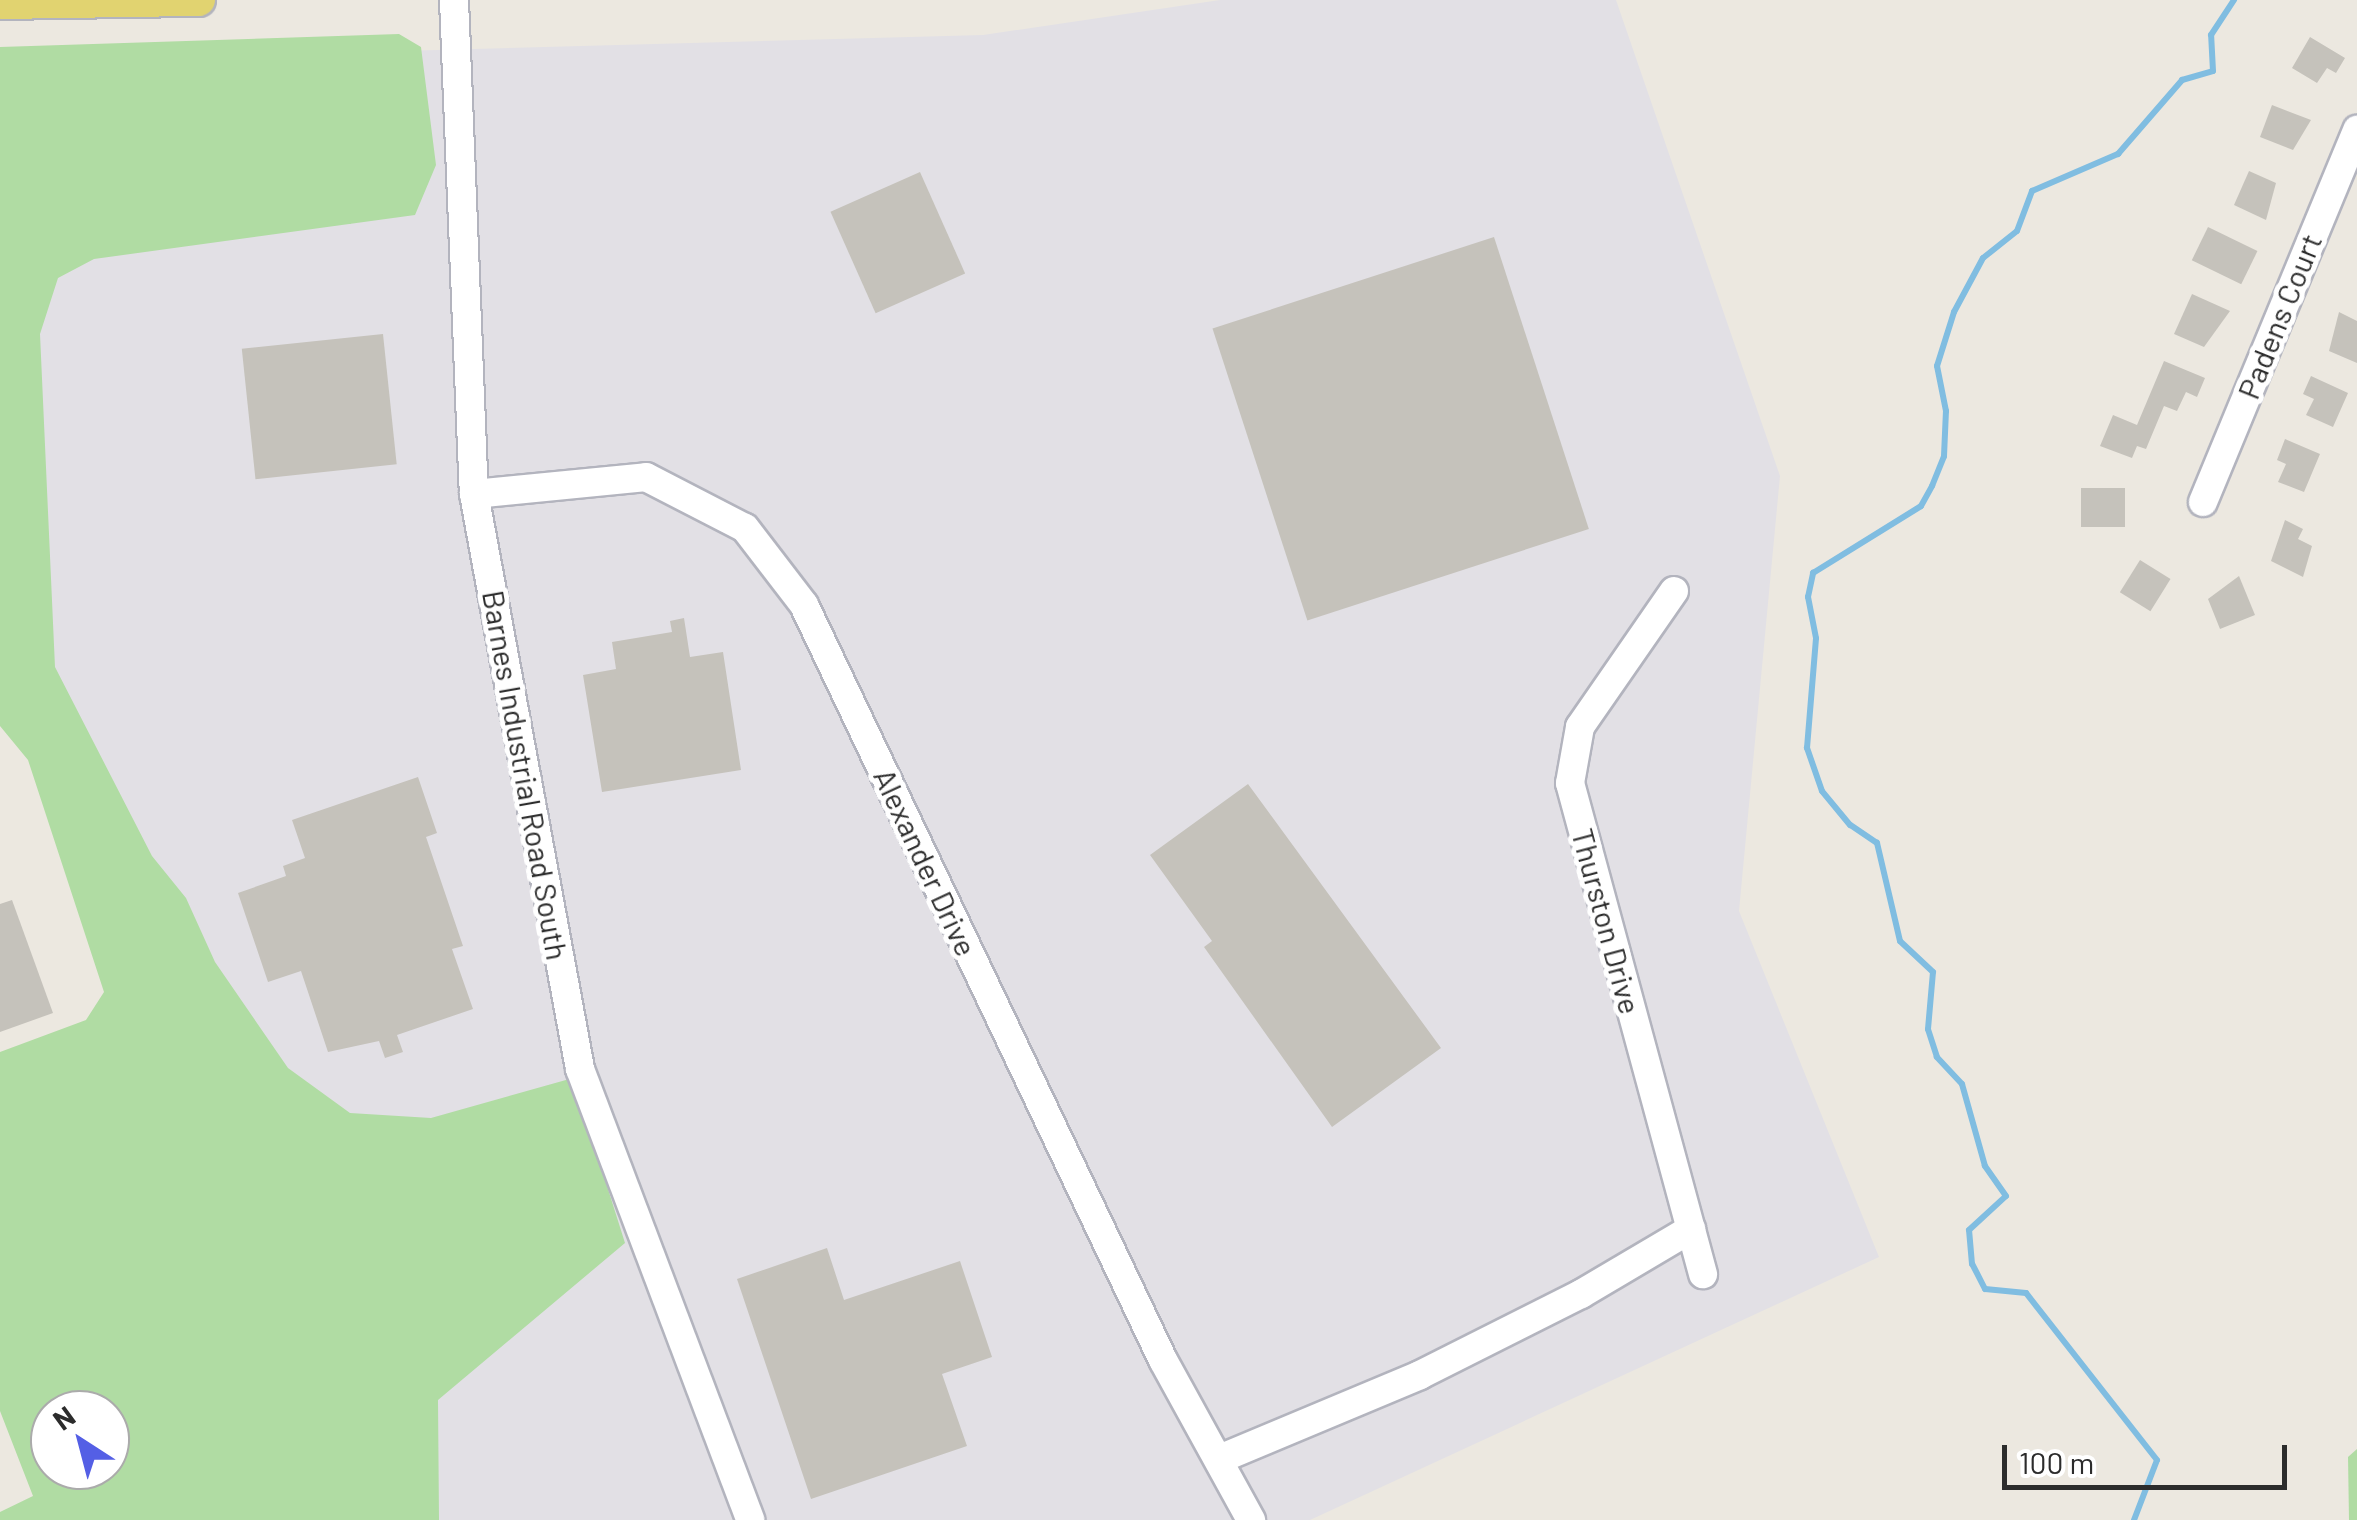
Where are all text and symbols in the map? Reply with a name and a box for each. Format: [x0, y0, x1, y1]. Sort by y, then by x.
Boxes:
street label: Padens Court [2230, 228, 2328, 404]
street label: Barnes Industrial Road South [476, 587, 576, 963]
street label: Alexander Drive [867, 763, 985, 961]
street label: Thurston Drive [1565, 824, 1649, 1018]
north arrow [30, 1390, 130, 1490]
text: N [46, 1398, 81, 1437]
scale bar [2007, 1425, 2292, 1487]
text: 100 m [2019, 1444, 2094, 1480]

